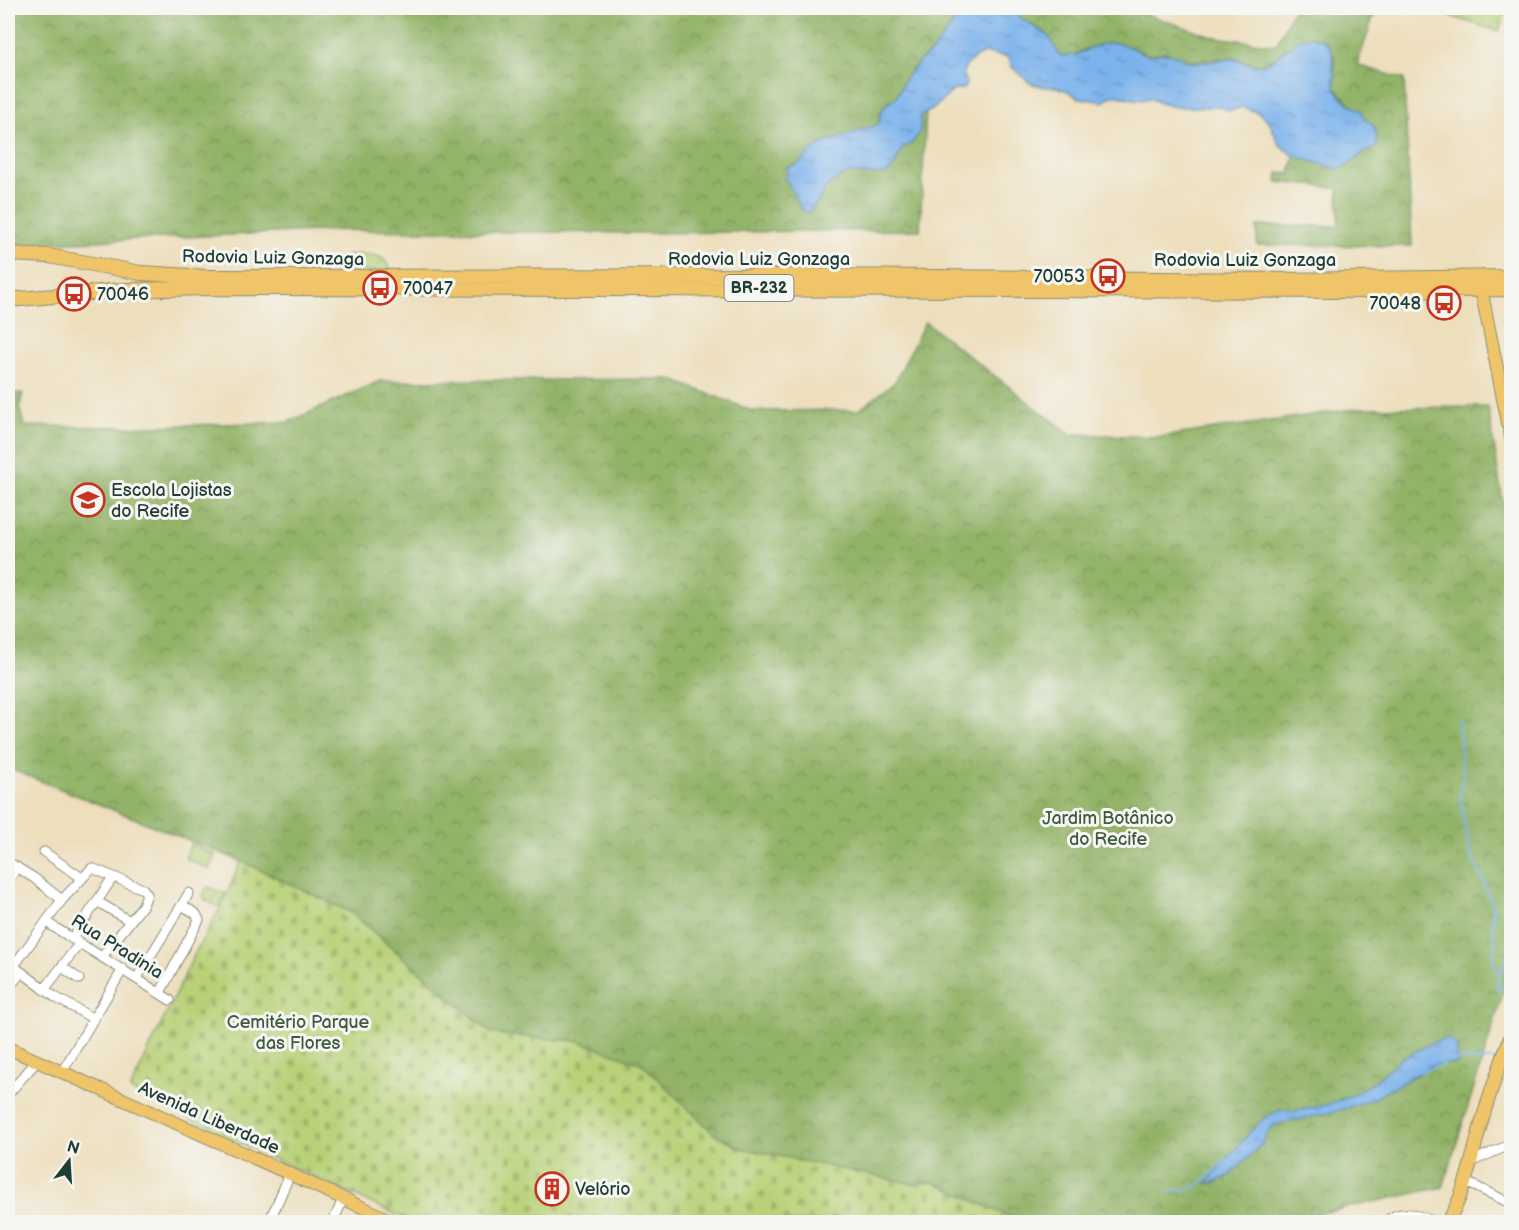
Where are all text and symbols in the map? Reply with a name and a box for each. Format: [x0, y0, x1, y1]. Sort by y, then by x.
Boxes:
street label: Rodovia Luiz Gonzaga [182, 246, 364, 270]
street label: Rodovia Luiz Gonzaga [668, 249, 850, 270]
street label: Rodovia Luiz Gonzaga [1154, 250, 1336, 271]
bus stop icon: 70053 [1090, 258, 1126, 294]
place label: 70053 [1034, 266, 1085, 287]
bus stop icon: 70047 [362, 270, 398, 306]
road number: BR-232 [724, 275, 794, 301]
bus stop icon: 70046 [56, 276, 92, 312]
place label: 70047 [403, 278, 453, 299]
place label: 70046 [97, 284, 149, 305]
bus stop icon: 70048 [1426, 285, 1462, 321]
place label: 70048 [1370, 293, 1421, 314]
place label: Escola Lojistas do Recife [111, 480, 232, 522]
school or university icon: Escola Lojistas do Recife [70, 482, 106, 518]
park label: Jardim Botânico do Recife [1042, 808, 1174, 850]
street label: Rua Pradinia [67, 910, 167, 984]
park label: Cemitério Parque das Flores [227, 1012, 369, 1054]
street label: Avenida Liberdade [135, 1077, 283, 1159]
north arrow [39, 1131, 99, 1191]
text: N [64, 1137, 81, 1159]
building icon: Velório [534, 1171, 570, 1207]
place label: Velório [575, 1179, 630, 1200]

